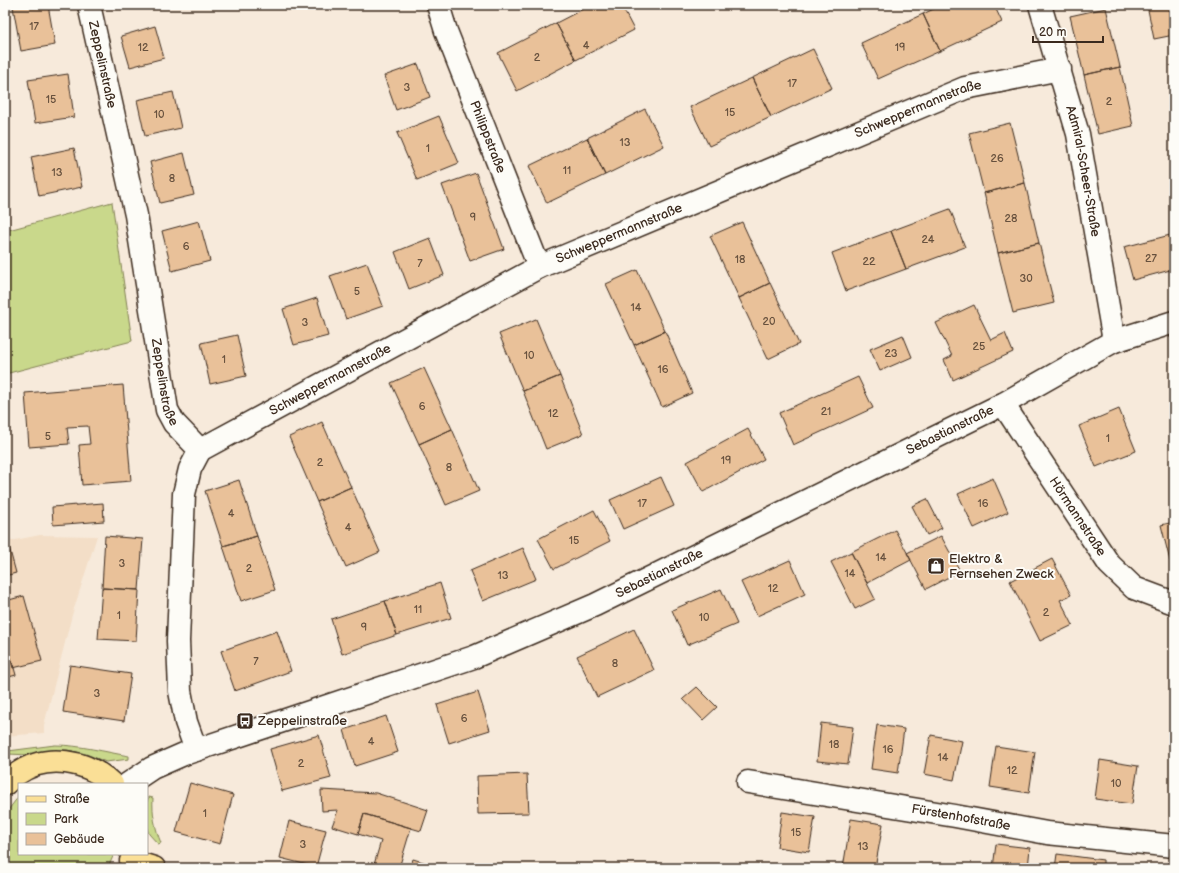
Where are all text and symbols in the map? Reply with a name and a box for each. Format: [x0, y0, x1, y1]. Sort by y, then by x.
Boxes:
street label: Zeppelinstraße [85, 18, 120, 110]
scale bar [1033, 18, 1103, 44]
house number: 17 [29, 20, 39, 33]
text: 20 m [1039, 25, 1066, 40]
house number: 4 [583, 39, 590, 52]
house number: 12 [138, 41, 149, 54]
house number: 19 [895, 41, 905, 54]
house number: 2 [534, 51, 541, 64]
house number: 17 [787, 77, 797, 90]
street label: Schweppermannstraße [852, 77, 983, 142]
house number: 3 [404, 81, 411, 94]
house number: 15 [46, 93, 56, 106]
house number: 2 [1106, 95, 1113, 108]
street label: Philippstraße [466, 98, 509, 176]
street label: Admiral-Scheer-Straße [1062, 104, 1104, 238]
house number: 15 [725, 106, 735, 119]
house number: 10 [154, 108, 165, 121]
house number: 13 [619, 136, 631, 149]
house number: 1 [426, 142, 430, 155]
house number: 26 [990, 152, 1004, 165]
house number: 11 [563, 164, 571, 177]
house number: 13 [51, 166, 63, 179]
house number: 8 [169, 172, 175, 185]
street label: Schweppermannstraße [553, 200, 685, 267]
house number: 9 [470, 211, 476, 224]
house number: 28 [1005, 212, 1017, 225]
house number: 24 [921, 233, 935, 246]
house number: 6 [183, 240, 190, 253]
house number: 27 [1145, 252, 1158, 265]
house number: 18 [735, 253, 745, 266]
house number: 22 [863, 255, 876, 268]
house number: 7 [417, 257, 423, 270]
house number: 30 [1019, 272, 1033, 285]
house number: 5 [354, 285, 360, 298]
house number: 14 [631, 301, 642, 314]
house number: 20 [763, 315, 776, 328]
house number: 3 [302, 316, 309, 329]
street label: Zeppelinstraße [148, 336, 182, 429]
street label: Schweppermannstraße [267, 340, 394, 419]
house number: 25 [973, 340, 985, 353]
house number: 23 [884, 347, 898, 360]
house number: 10 [524, 349, 535, 362]
house number: 1 [222, 353, 226, 366]
house number: 16 [658, 363, 669, 376]
house number: 6 [419, 400, 426, 413]
street label: Sebastianstraße [904, 402, 997, 458]
house number: 21 [821, 405, 831, 418]
house number: 12 [548, 407, 559, 420]
house number: 5 [45, 430, 51, 443]
house number: 1 [1106, 432, 1110, 445]
house number: 19 [721, 454, 731, 467]
house number: 2 [317, 456, 324, 469]
house number: 8 [446, 461, 452, 474]
street label: Hörmannstraße [1046, 474, 1110, 559]
house number: 17 [637, 497, 647, 510]
house number: 16 [978, 497, 989, 510]
house number: 4 [228, 507, 235, 520]
house number: 4 [345, 521, 352, 534]
house number: 15 [569, 534, 579, 547]
street label: Sebastianstraße [613, 545, 706, 602]
house number: 14 [876, 551, 887, 564]
place label: Elektro & Fernsehen Zweck [949, 551, 1054, 582]
shop icon: Elektro & Fernsehen Zweck [926, 556, 946, 576]
house number: 3 [119, 557, 126, 570]
house number: 2 [246, 562, 253, 575]
house number: 14 [845, 567, 856, 580]
house number: 13 [497, 569, 509, 582]
house number: 12 [768, 582, 779, 595]
house number: 11 [414, 603, 422, 616]
house number: 2 [1043, 606, 1050, 619]
house number: 1 [117, 609, 121, 622]
house number: 10 [699, 611, 710, 624]
house number: 9 [361, 621, 367, 634]
house number: 7 [253, 655, 259, 668]
house number: 8 [612, 657, 618, 670]
house number: 3 [94, 687, 101, 700]
bus stop icon: Zeppelinstraße [235, 711, 255, 731]
house number: 6 [461, 712, 468, 725]
place label: Zeppelinstraße [257, 713, 347, 729]
house number: 4 [368, 735, 375, 748]
house number: 18 [829, 738, 839, 751]
house number: 16 [883, 743, 894, 756]
house number: 14 [938, 751, 949, 764]
house number: 2 [298, 757, 305, 770]
house number: 12 [1007, 764, 1018, 777]
house number: 10 [1111, 777, 1122, 790]
legend [18, 783, 148, 855]
text: Straße [54, 792, 90, 807]
street label: Fürstenhofstraße [910, 801, 1012, 834]
house number: 1 [203, 807, 207, 820]
text: Park [54, 812, 78, 827]
house number: 15 [791, 826, 801, 839]
text: Gebäude [54, 832, 104, 847]
house number: 3 [300, 838, 307, 851]
house number: 13 [857, 840, 869, 853]

